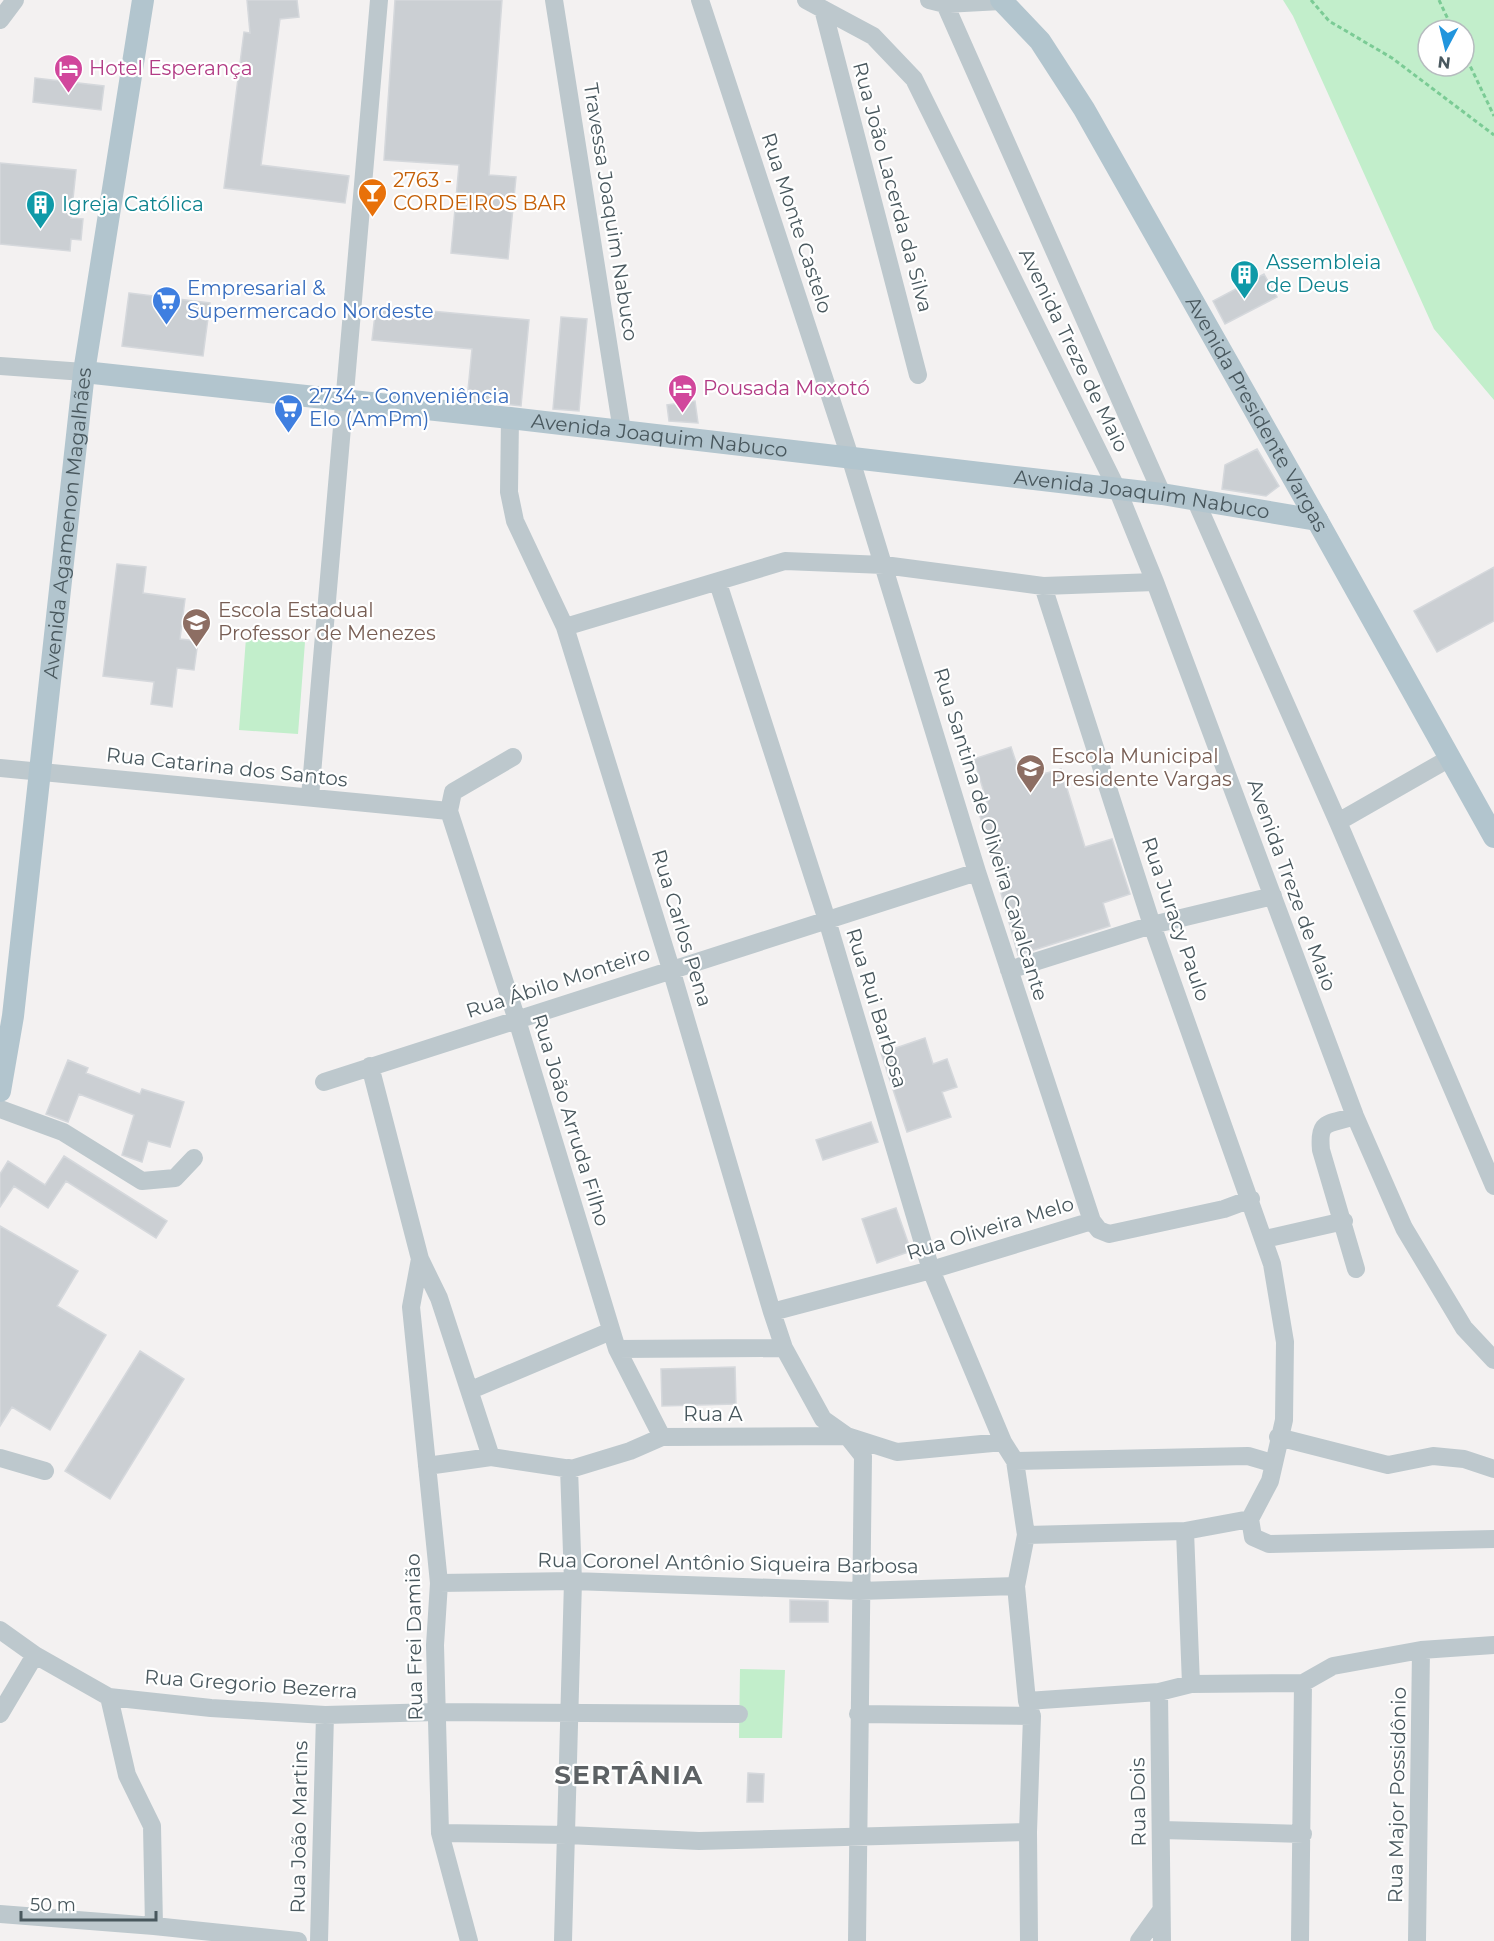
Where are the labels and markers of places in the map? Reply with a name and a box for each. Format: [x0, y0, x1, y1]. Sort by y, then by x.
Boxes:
hotel icon: Hotel Esperança [52, 52, 84, 94]
place label: Hotel Esperança [89, 56, 252, 80]
place label: 2763 - CORDEIROS BAR [393, 168, 566, 215]
bar icon: 2763 - CORDEIROS BAR [356, 176, 388, 218]
building icon: Igreja Católica [25, 188, 57, 230]
place label: Igreja Católica [62, 192, 204, 216]
place label: Assembleia de Deus [1266, 250, 1381, 297]
building icon: Assembleia de Deus [1229, 258, 1261, 300]
place label: Empresarial & Supermercado Nordeste [187, 276, 434, 323]
supermarket icon: Empresarial & Supermercado Nordeste [150, 284, 182, 326]
hotel icon: Pousada Moxotó [666, 372, 698, 414]
place label: Pousada Moxotó [703, 376, 870, 400]
place label: 2734 - Conveniência Elo (AmPm) [309, 384, 510, 431]
supermarket icon: 2734 - Conveniência Elo (AmPm) [272, 392, 304, 434]
place label: Escola Estadual Professor de Menezes [218, 598, 436, 645]
school or university icon: Escola Estadual Professor de Menezes [181, 606, 213, 648]
place label: Escola Municipal Presidente Vargas [1051, 744, 1232, 791]
school or university icon: Escola Municipal Presidente Vargas [1014, 752, 1046, 794]

